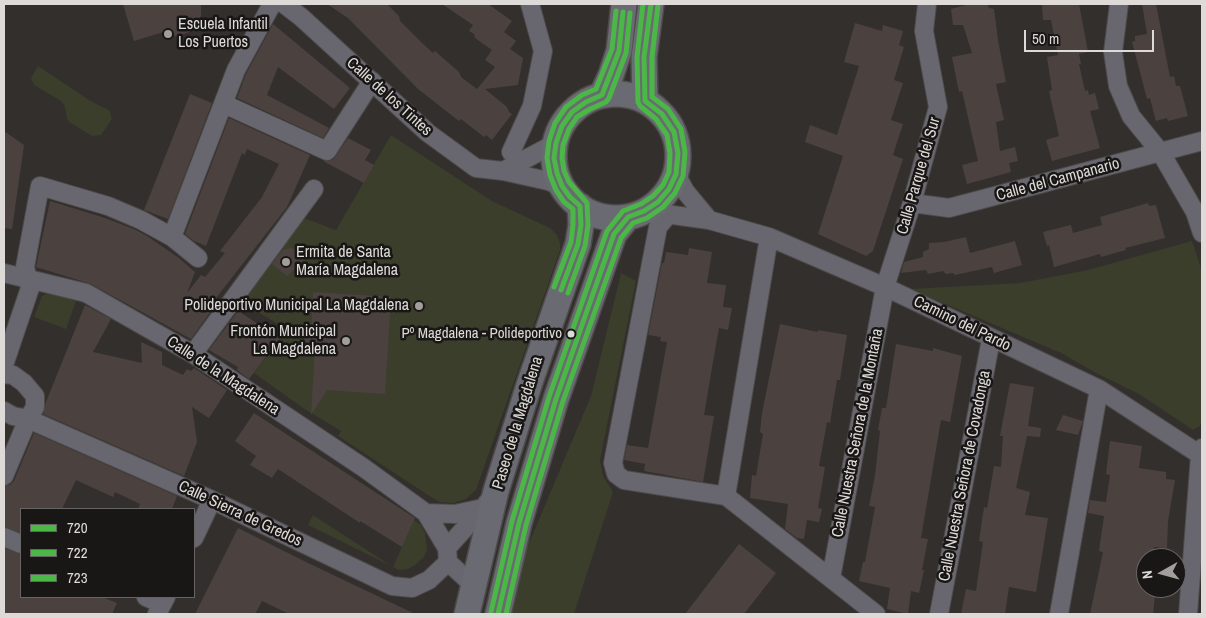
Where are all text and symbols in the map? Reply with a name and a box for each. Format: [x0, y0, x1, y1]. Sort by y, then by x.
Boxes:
place label: Escuela Infantil Los Puertos [178, 15, 268, 53]
scale bar [1026, 20, 1156, 52]
marker: Escuela Infantil Los Puertos [162, 28, 174, 40]
text: 50 m [1032, 28, 1059, 49]
street label: Calle de los Tintes [342, 54, 436, 140]
street label: Calle Parque del Sur [893, 115, 945, 237]
street label: Calle del Campanario [994, 154, 1122, 206]
place label: Ermita de Santa María Magdalena [296, 243, 398, 281]
marker: Ermita de Santa María Magdalena [280, 256, 292, 268]
street label: Camino del Pardo [910, 292, 1014, 356]
place label: Polideportivo Municipal La Magdalena [184, 296, 409, 316]
marker: Polideportivo Municipal La Magdalena [413, 300, 425, 312]
place label: Frontón Municipal La Magdalena [230, 322, 336, 360]
place label: Pº Magdalena - Polideportivo [402, 325, 562, 343]
street label: Calle Nuestra Señora de la Montaña [828, 327, 888, 539]
marker: Pº Magdalena - Polideportivo [566, 329, 576, 339]
street label: Calle de la Magdalena [163, 332, 283, 420]
marker: Frontón Municipal La Magdalena [340, 335, 352, 347]
street label: Paseo de la Magdalena [489, 354, 547, 492]
street label: Calle Nuestra Señora de Covadonga [935, 369, 995, 583]
street label: Calle Sierra de Gredos [175, 477, 305, 551]
legend [20, 508, 195, 598]
text: 720 [67, 517, 88, 538]
text: 722 [67, 542, 88, 563]
north arrow [1136, 548, 1186, 598]
text: 723 [67, 567, 88, 588]
text: N [1138, 569, 1157, 580]

